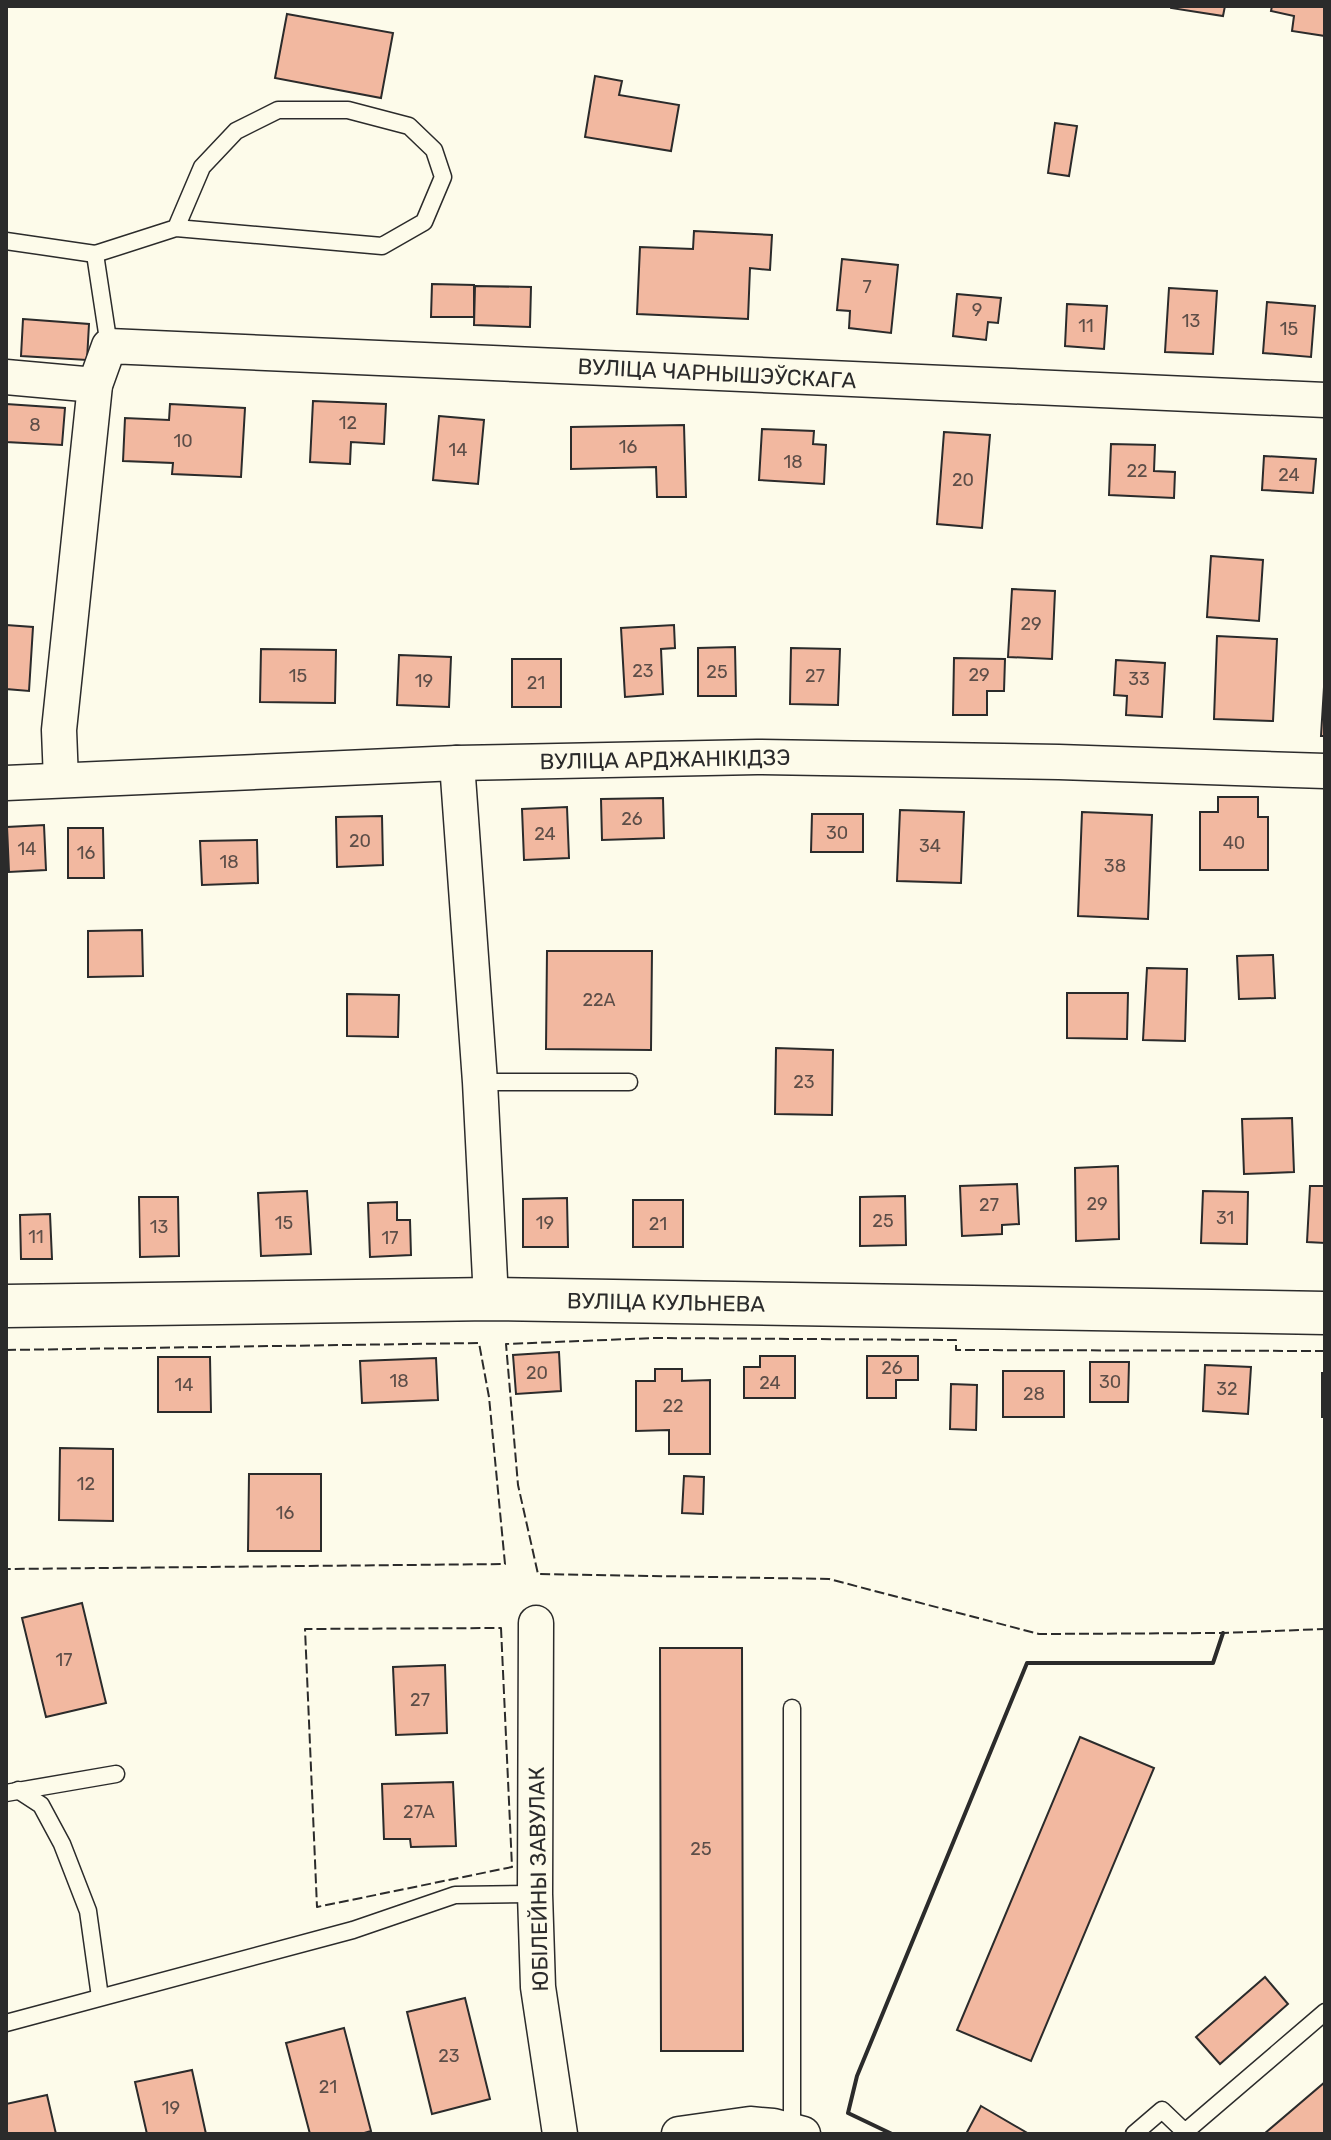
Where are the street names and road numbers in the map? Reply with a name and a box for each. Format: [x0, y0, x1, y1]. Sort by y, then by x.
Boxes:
street label: ВУЛІЦА ЧАРНЫШЭЎСКАГА [577, 353, 857, 394]
street label: ВУЛІЦА АРДЖАНІКІДЗЭ [539, 744, 791, 775]
street label: ВУЛІЦА КУЛЬНЕВА [567, 1287, 766, 1318]
street label: ЮБІЛЕЙНЫ ЗАВУЛАК [523, 1766, 554, 1992]

